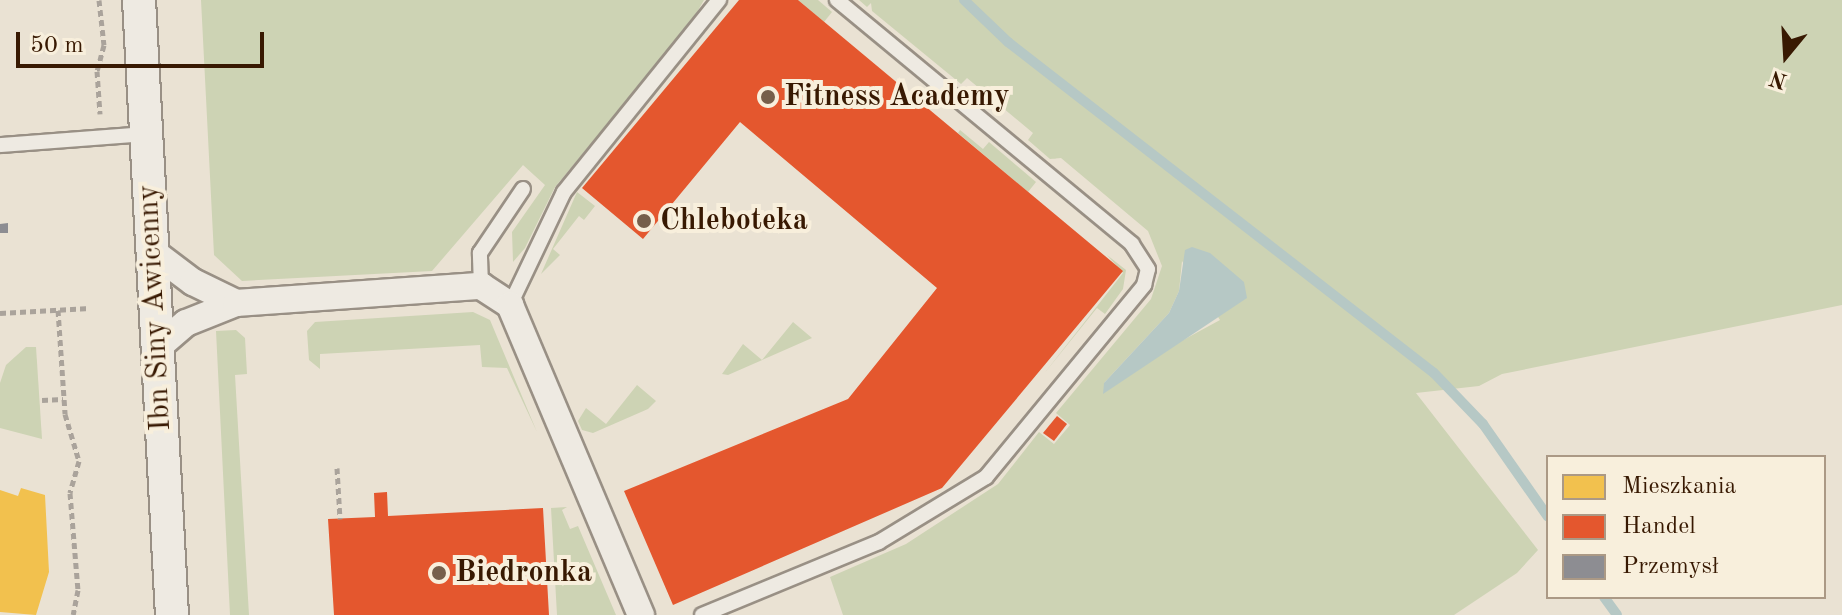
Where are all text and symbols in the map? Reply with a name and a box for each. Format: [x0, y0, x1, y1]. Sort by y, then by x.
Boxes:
scale bar [20, 16, 268, 66]
north arrow [1746, 16, 1826, 96]
text: 50 m [30, 34, 84, 58]
text: N [1767, 66, 1790, 92]
place label: Fitness Academy [784, 79, 1010, 115]
marker: Fitness Academy [759, 88, 777, 106]
street label: Ibn Siny Awicenny [131, 184, 179, 432]
place label: Chleboteka [660, 203, 808, 239]
marker: Chleboteka [635, 212, 653, 230]
legend [1546, 455, 1826, 599]
text: Mieszkania [1622, 475, 1736, 499]
text: Handel [1622, 515, 1696, 539]
place label: Biedronka [455, 555, 592, 591]
text: Przemysł [1622, 555, 1719, 579]
marker: Biedronka [430, 564, 448, 582]

